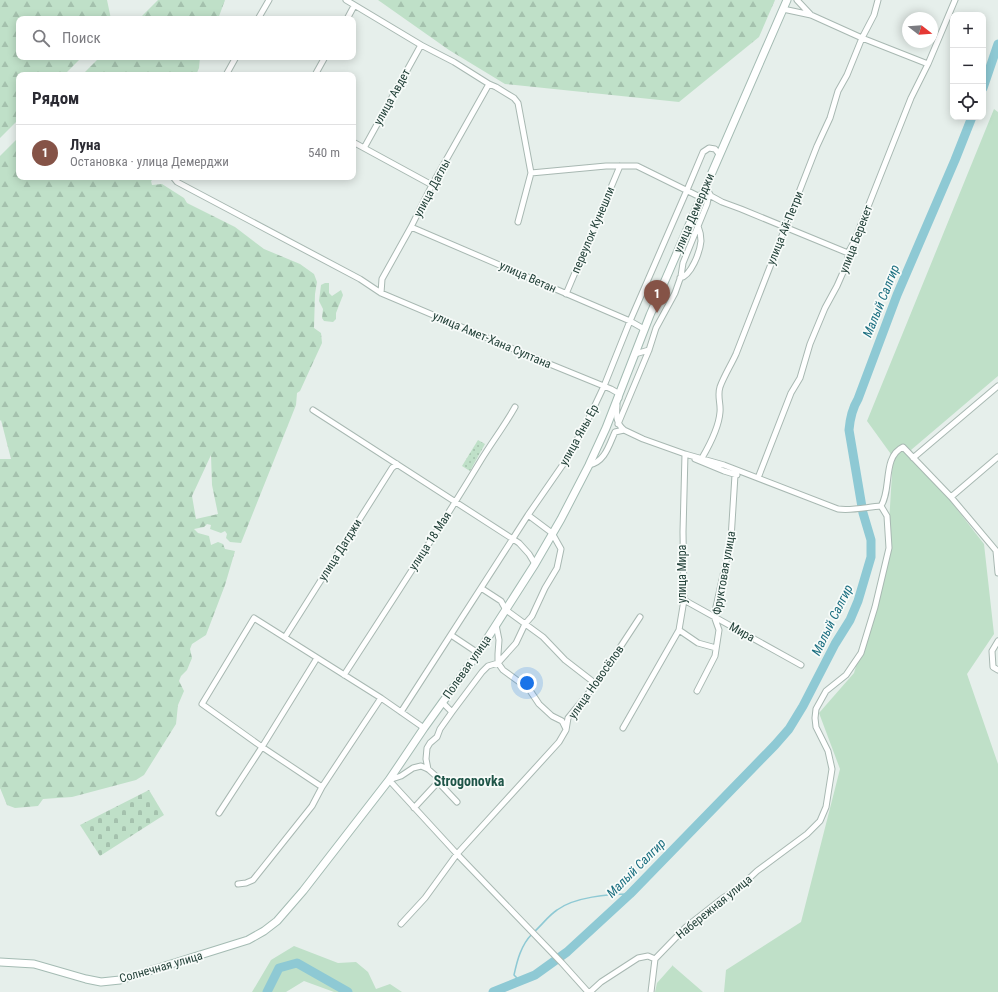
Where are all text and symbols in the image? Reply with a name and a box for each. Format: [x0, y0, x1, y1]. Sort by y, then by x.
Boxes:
north arrow [902, 12, 938, 48]
map controls [950, 12, 986, 120]
button: + [950, 12, 986, 48]
search box [16, 16, 356, 60]
icon: search [30, 27, 52, 49]
text: Поиск [62, 29, 101, 47]
button: − [950, 48, 986, 84]
street label: улица Авдет [371, 67, 413, 127]
button: locate [950, 84, 986, 120]
text: Рядом [32, 88, 79, 108]
text: Луна [70, 136, 100, 154]
text: 1 [42, 145, 48, 160]
text: 540 m [308, 145, 340, 160]
text: Остановка · улица Демерджи [70, 154, 229, 169]
street label: улица Даглы [411, 156, 453, 220]
street label: улица Демерджи [671, 171, 717, 255]
street label: переулок Кунешли [568, 185, 618, 275]
street label: улица Ай-Петри [764, 189, 806, 267]
street label: улица Берекет [837, 203, 875, 275]
street label: улица Ветан [497, 258, 559, 296]
water label: Малый Салгир [860, 263, 902, 339]
pin: 1 [644, 280, 670, 313]
street label: улица Амет-Хана Султана [431, 309, 554, 371]
street label: улица Яны Ер [557, 402, 602, 468]
street label: улица 18 Мая [406, 509, 454, 573]
street label: улица Дагджи [315, 517, 365, 583]
street label: Фруктовая улица [710, 530, 738, 616]
street label: улица Мира [675, 544, 689, 603]
water label: Малый Салгир [808, 582, 856, 658]
street label: Мира [727, 619, 757, 645]
street label: Полевая улица [440, 632, 494, 702]
street label: улица Новосёлов [565, 642, 627, 722]
your location [517, 673, 537, 693]
district label: Strogonovka [434, 773, 505, 789]
water label: Малый Салгир [603, 835, 669, 901]
street label: Набережная улица [673, 872, 755, 942]
street label: Солнечная улица [118, 948, 204, 986]

